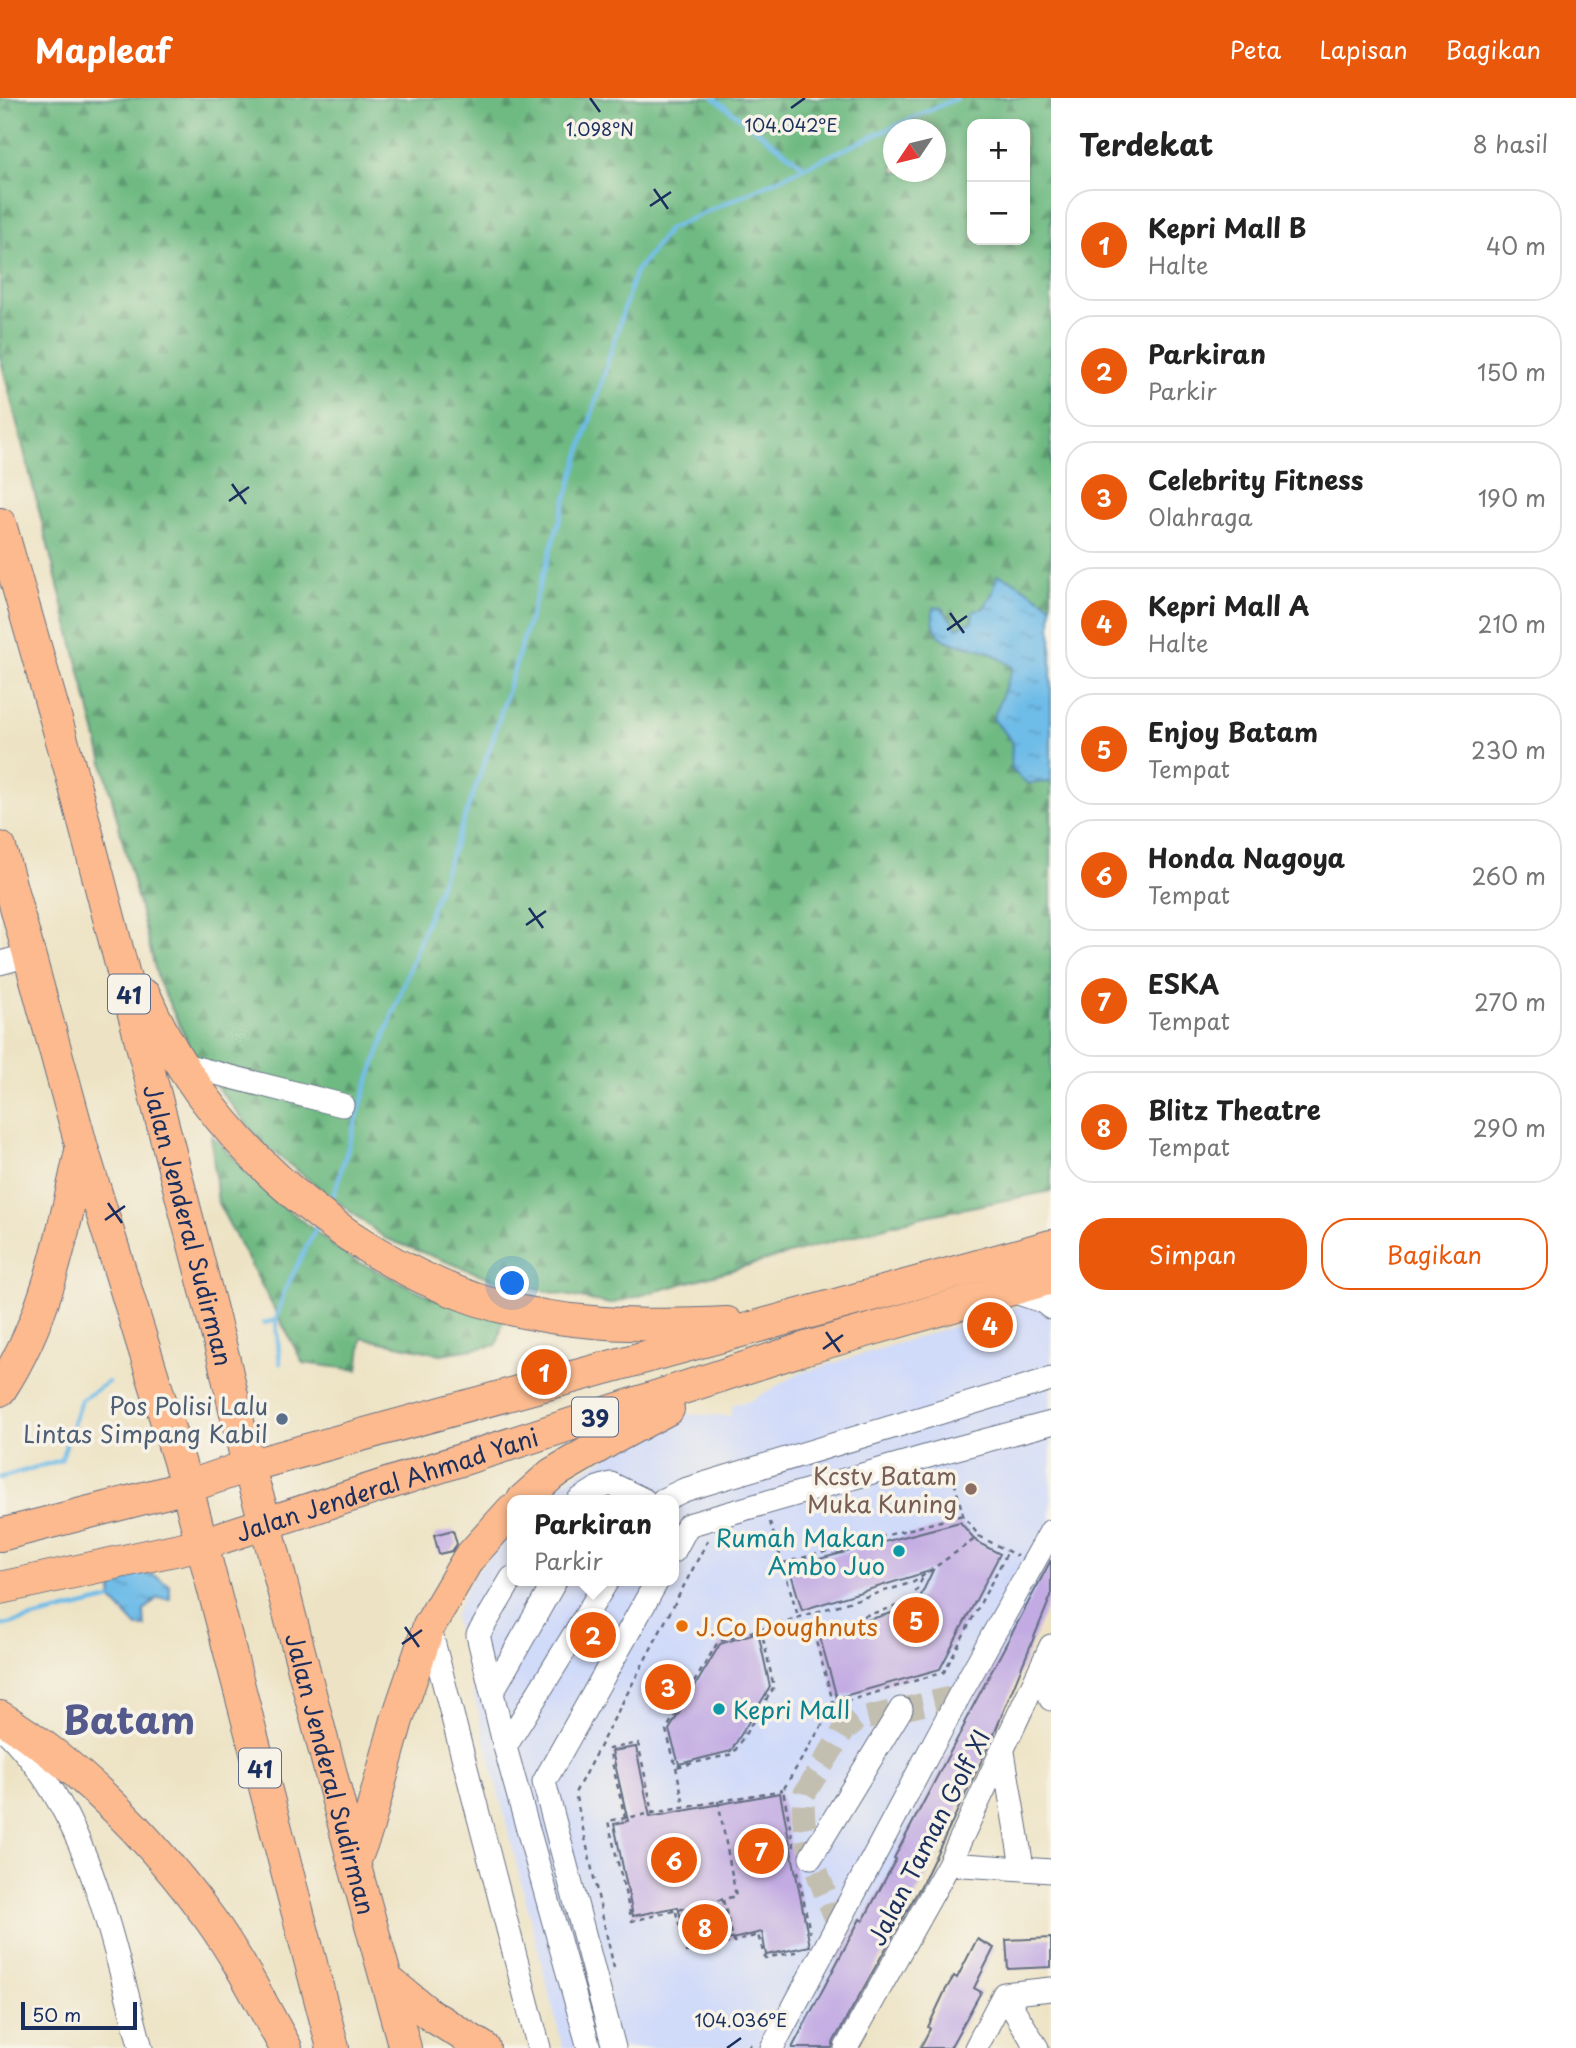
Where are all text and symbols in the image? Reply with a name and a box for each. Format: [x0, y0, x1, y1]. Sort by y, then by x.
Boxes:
text: Mapleaf [35, 24, 171, 74]
text: Peta [1230, 31, 1281, 67]
text: Lapisan [1319, 31, 1408, 67]
text: Bagikan [1446, 31, 1541, 67]
text: 104.042°E [745, 111, 837, 138]
text: 1.098°N [566, 115, 634, 142]
north arrow [883, 119, 946, 182]
map controls [967, 119, 1030, 245]
button: + [967, 119, 1030, 182]
text: Terdekat [1079, 121, 1214, 166]
text: 8 hasil [1473, 126, 1548, 161]
button: − [967, 182, 1030, 245]
text: Kepri Mall B [1148, 208, 1307, 247]
text: 1 [1099, 228, 1110, 263]
text: 40 m [1486, 228, 1546, 263]
text: Halte [1148, 247, 1208, 282]
text: Parkiran [1148, 334, 1266, 373]
text: 2 [1096, 354, 1112, 389]
text: 150 m [1477, 354, 1546, 389]
text: Parkir [1148, 373, 1217, 408]
text: Celebrity Fitness [1148, 460, 1363, 499]
text: 3 [1096, 480, 1112, 515]
text: 190 m [1478, 480, 1546, 515]
text: Olahraga [1148, 499, 1253, 534]
text: Kepri Mall A [1148, 586, 1309, 625]
text: 4 [1096, 606, 1112, 641]
text: 210 m [1478, 606, 1546, 641]
text: Halte [1148, 625, 1208, 660]
text: Enjoy Batam [1148, 712, 1318, 751]
text: 5 [1097, 732, 1111, 767]
text: 230 m [1471, 732, 1546, 767]
text: Tempat [1148, 751, 1230, 786]
text: Honda Nagoya [1148, 838, 1345, 877]
text: 6 [1096, 858, 1112, 893]
text: 260 m [1471, 858, 1546, 893]
text: Tempat [1148, 877, 1230, 912]
text: ESKA [1148, 964, 1219, 1003]
road number: 41 [108, 974, 150, 1014]
text: 7 [1097, 984, 1111, 1019]
text: 270 m [1474, 984, 1546, 1019]
text: Tempat [1148, 1003, 1230, 1038]
street label: Jalan Jenderal Sudirman [135, 1080, 243, 1369]
text: Blitz Theatre [1148, 1090, 1321, 1129]
text: 8 [1097, 1110, 1111, 1145]
text: 290 m [1473, 1110, 1546, 1145]
text: Tempat [1148, 1129, 1230, 1164]
button: Simpan [1079, 1218, 1307, 1290]
button: Bagikan [1321, 1218, 1548, 1290]
your location [495, 1266, 529, 1300]
pin: 4 [967, 1299, 1013, 1351]
pin: 1 [521, 1346, 567, 1398]
place label: Pos Polisi Lalu Lintas Simpang Kabil [23, 1387, 268, 1451]
road number: 39 [572, 1398, 618, 1436]
marker: Pos Polisi Lalu Lintas Simpang Kabil [274, 1411, 290, 1427]
street label: Jalan Jenderal Ahmad Yani [231, 1418, 543, 1550]
place label: Kcstv Batam Muka Kuning [807, 1457, 957, 1521]
marker: Kcstv Batam Muka Kuning [963, 1481, 979, 1497]
popup [507, 1495, 679, 1586]
text: Parkiran [534, 1504, 652, 1543]
place label: Rumah Makan Ambo Juo [716, 1519, 885, 1583]
text: Parkir [534, 1543, 603, 1578]
marker: Rumah Makan Ambo Juo [891, 1543, 907, 1559]
pin: 5 [893, 1594, 939, 1646]
place label: J.Co Doughnuts [696, 1608, 878, 1644]
pin: 2 [570, 1609, 616, 1661]
marker: J.Co Doughnuts [674, 1618, 690, 1634]
street label: Jalan Jenderal Sudirman [277, 1629, 385, 1919]
pin: 3 [645, 1661, 691, 1713]
district label: Batam [63, 1690, 195, 1747]
place label: Kepri Mall [733, 1691, 850, 1727]
marker: Kepri Mall [711, 1701, 727, 1717]
street label: Jalan Taman Golf XI [858, 1723, 998, 1951]
road number: 41 [239, 1749, 281, 1788]
pin: 7 [738, 1825, 784, 1877]
pin: 6 [651, 1834, 697, 1886]
pin: 8 [682, 1901, 728, 1953]
scale bar [21, 1999, 136, 2031]
text: 50 m [32, 2000, 81, 2028]
text: 104.036°E [695, 2006, 787, 2033]

